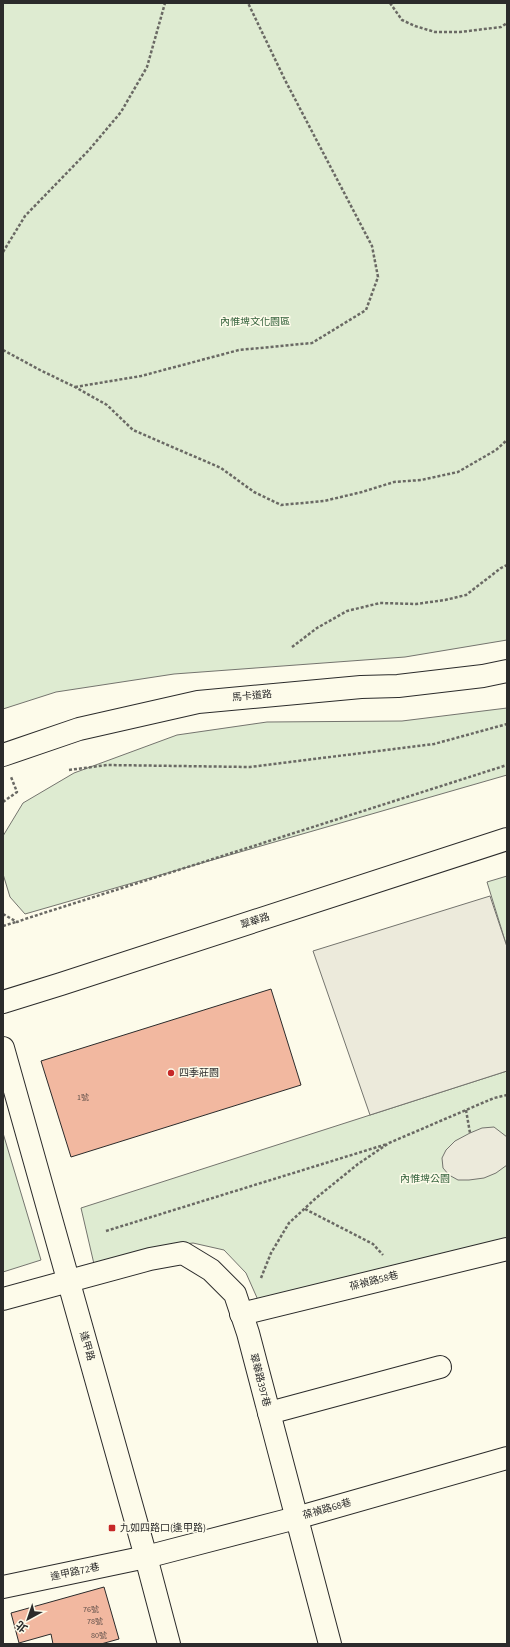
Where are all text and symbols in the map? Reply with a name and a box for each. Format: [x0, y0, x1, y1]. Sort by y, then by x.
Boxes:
park label: 內惟埤文化園區 [220, 315, 290, 329]
street label: 馬卡道路 [231, 687, 273, 705]
street label: 翠華路 [239, 910, 271, 932]
place label: 四季莊園 [179, 1066, 219, 1080]
marker: 四季莊園 [166, 1068, 176, 1078]
house number: 1號 [77, 1092, 89, 1103]
park label: 內惟埤公園 [400, 1172, 450, 1186]
street label: 葆禎路58巷 [348, 1268, 400, 1294]
street label: 逢甲路 [76, 1330, 98, 1362]
street label: 翠華路397巷 [246, 1352, 274, 1408]
street label: 葆禎路68巷 [301, 1495, 353, 1523]
place label: 九如四路口(逢甲路) [120, 1521, 206, 1535]
marker: 九如四路口(逢甲路) [107, 1523, 117, 1533]
street label: 逢甲路72巷 [49, 1560, 101, 1584]
north arrow [8, 1599, 48, 1639]
house number: 76號 [83, 1604, 99, 1615]
house number: 78號 [87, 1616, 103, 1627]
text: 北 [13, 1617, 31, 1636]
house number: 80號 [91, 1630, 107, 1641]

